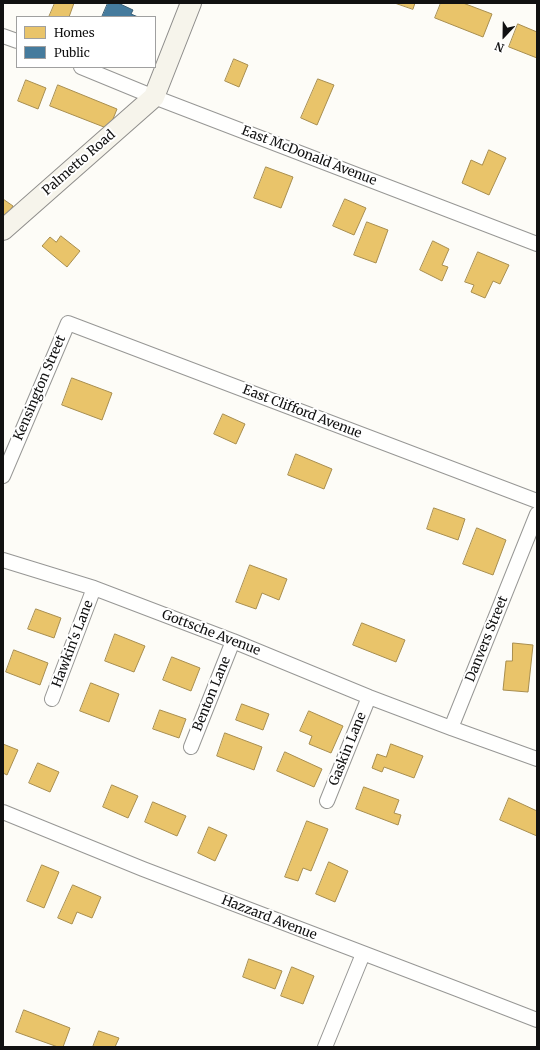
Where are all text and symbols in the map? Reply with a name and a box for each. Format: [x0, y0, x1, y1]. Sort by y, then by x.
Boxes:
legend [16, 16, 156, 68]
north arrow [484, 16, 524, 56]
text: Homes [54, 25, 95, 40]
text: N [493, 39, 506, 55]
text: Public [54, 45, 90, 60]
street label: East McDonald Avenue [239, 123, 379, 189]
street label: Palmetto Road [39, 127, 119, 199]
street label: Kensington Street [11, 333, 69, 443]
street label: East Clifford Avenue [240, 382, 364, 442]
street label: Danvers Street [463, 594, 511, 684]
street label: Hawkin's Lane [49, 598, 97, 690]
street label: Gottsche Avenue [159, 607, 263, 659]
street label: Benton Lane [190, 654, 234, 734]
street label: Gaskin Lane [326, 710, 370, 788]
street label: Hazzard Avenue [219, 893, 319, 943]

